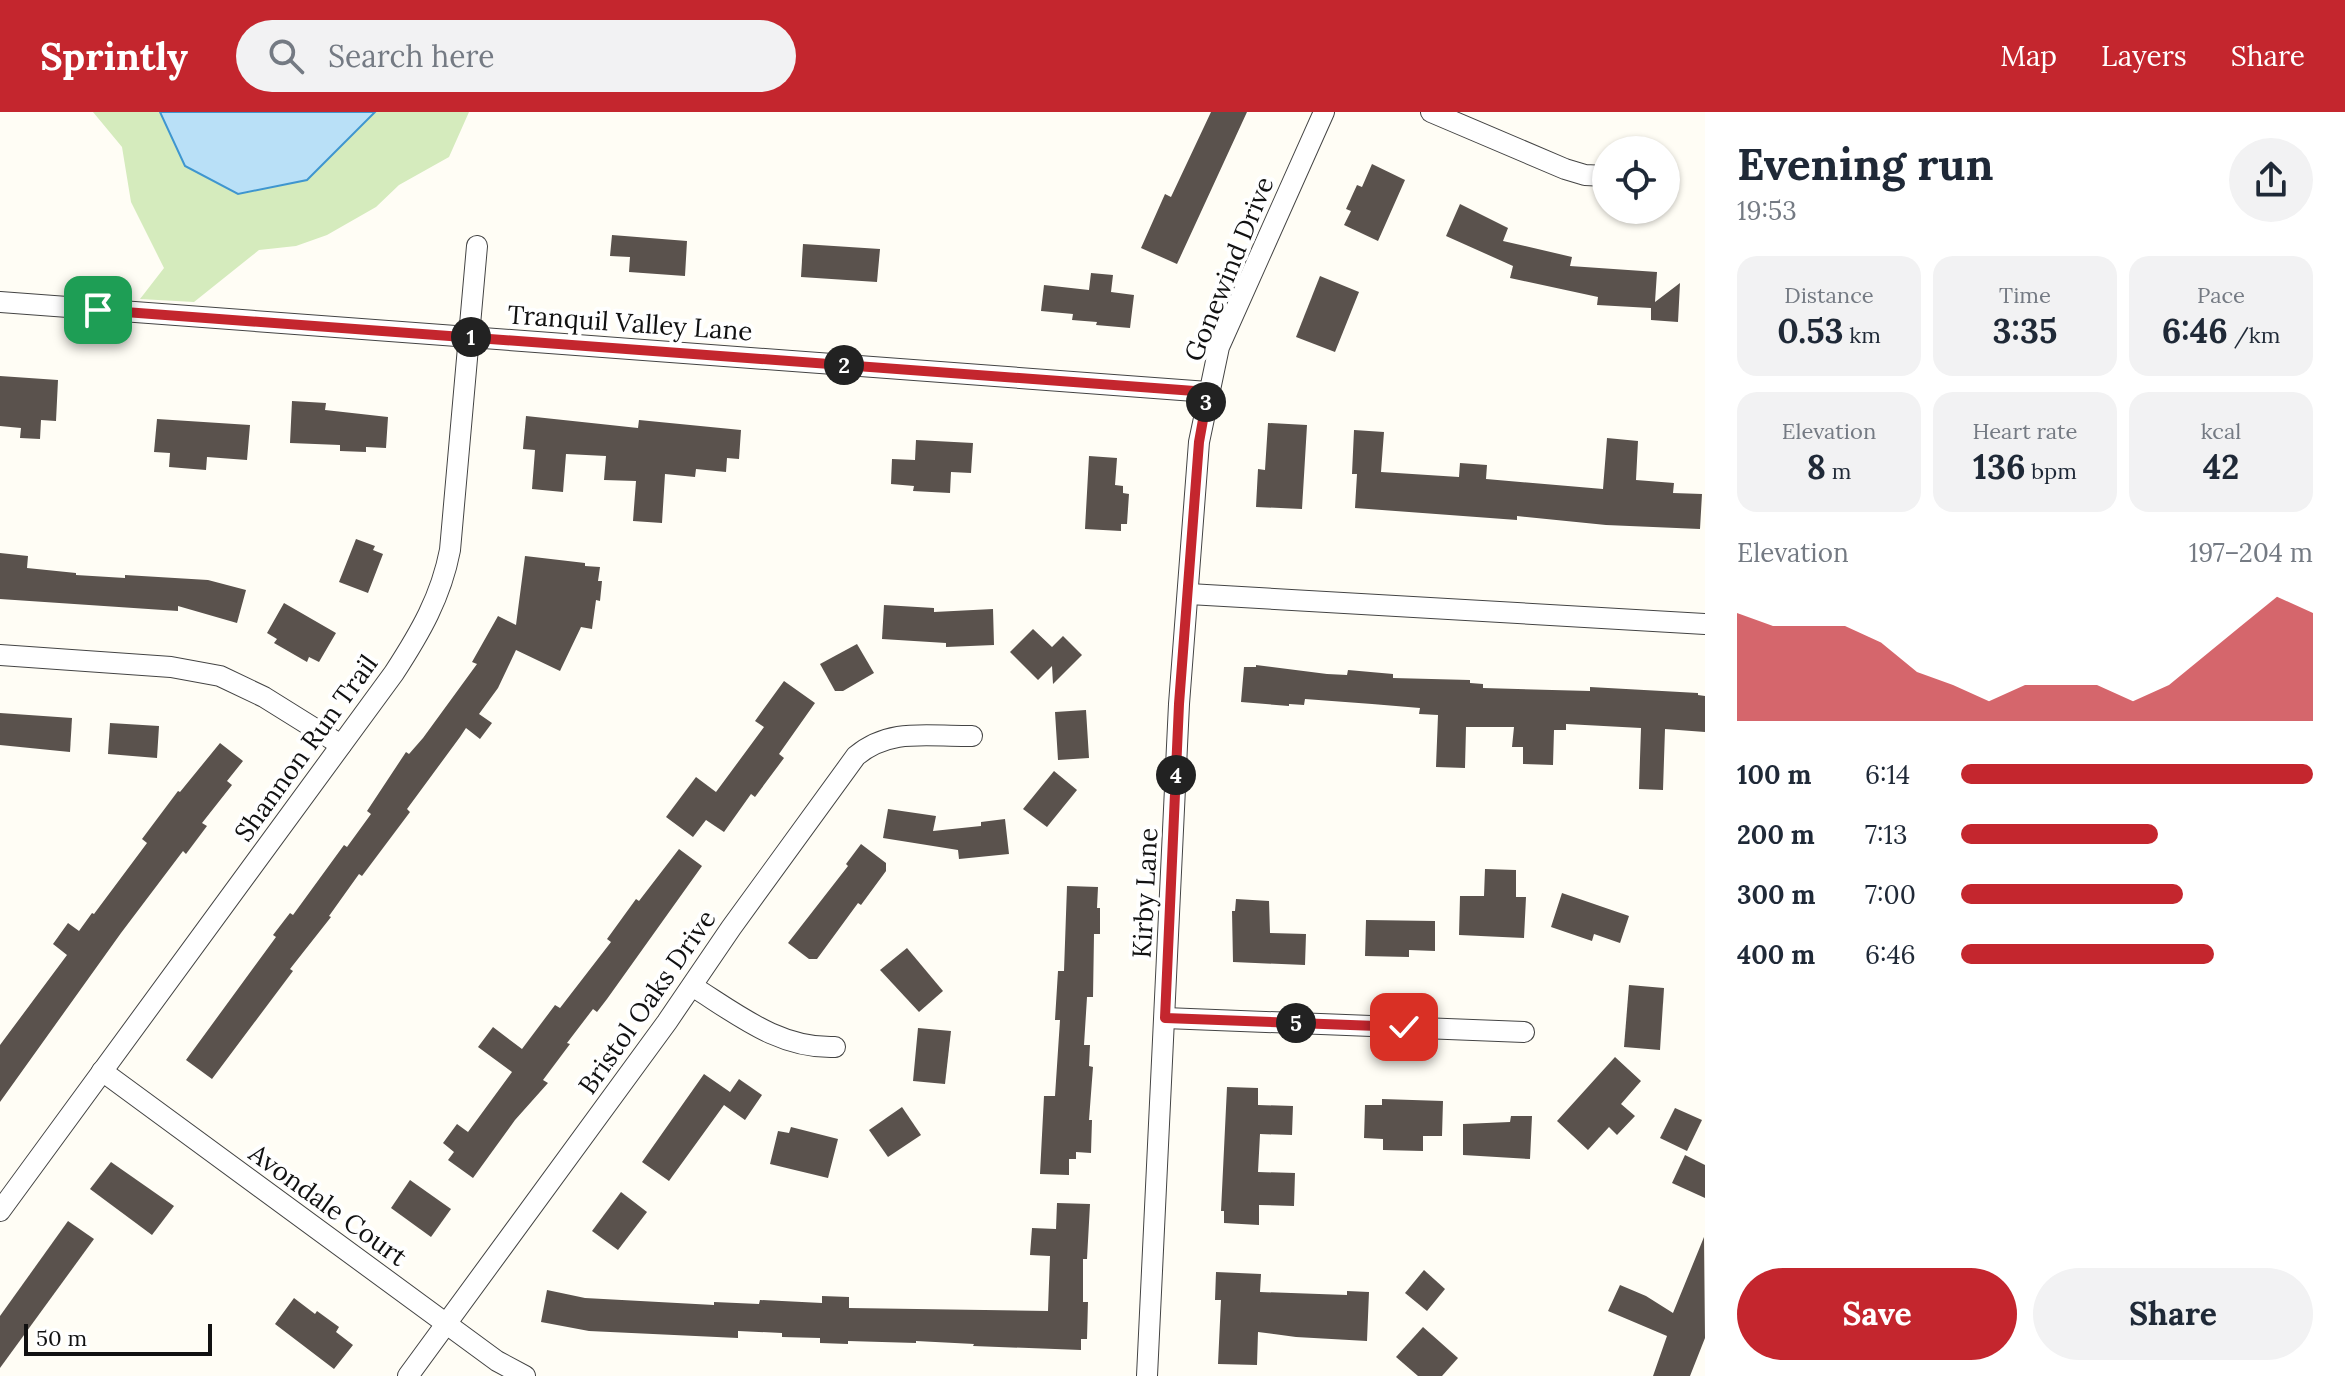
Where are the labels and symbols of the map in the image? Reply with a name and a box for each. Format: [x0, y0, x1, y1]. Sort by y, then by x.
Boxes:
street label: Gonewind Drive [1177, 172, 1281, 366]
pin [64, 276, 132, 344]
street label: Tranquil Valley Lane [506, 297, 754, 348]
pin: 1 [451, 317, 491, 357]
pin: 2 [824, 345, 864, 385]
pin: 3 [1186, 382, 1226, 422]
street label: Shannon Run Trail [227, 648, 384, 847]
pin: 4 [1156, 755, 1196, 795]
street label: Kirby Lane [1125, 827, 1164, 959]
street label: Bristol Oaks Drive [571, 903, 723, 1100]
pin [1370, 993, 1438, 1061]
pin: 5 [1276, 1003, 1316, 1043]
street label: Avondale Court [242, 1136, 414, 1273]
scale bar [24, 1320, 212, 1356]

